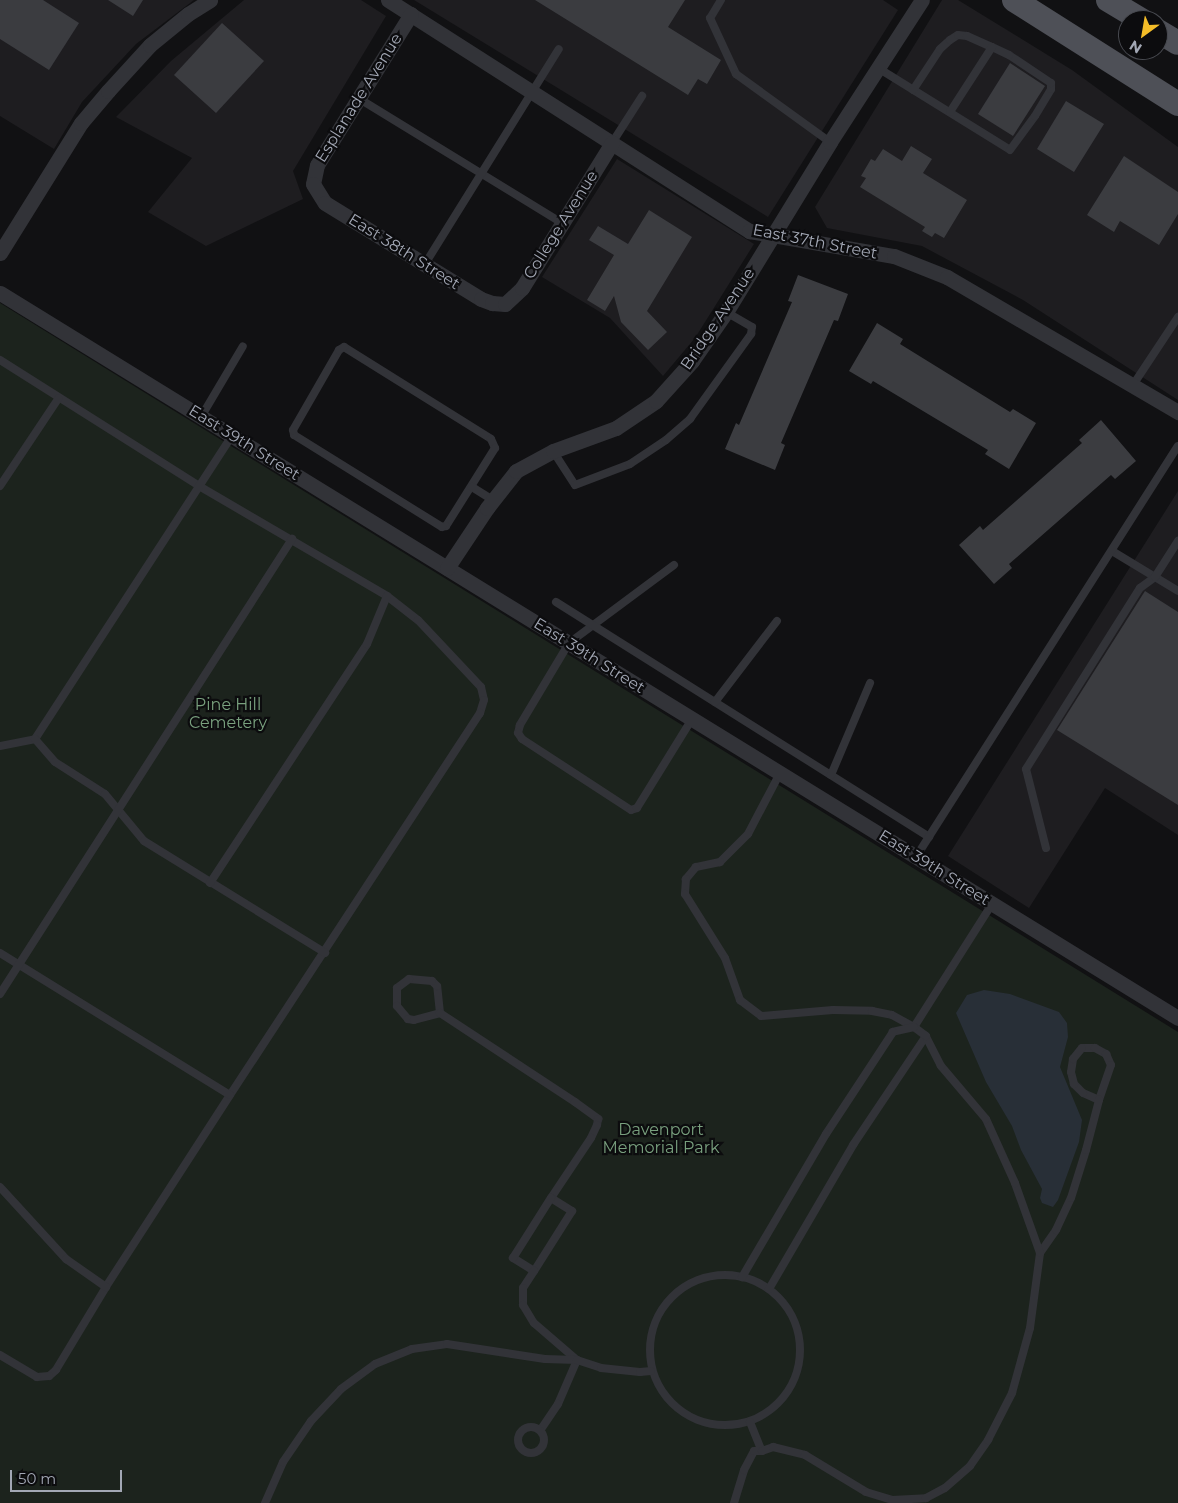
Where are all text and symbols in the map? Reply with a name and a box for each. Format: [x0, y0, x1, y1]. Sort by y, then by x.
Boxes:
north arrow [1118, 10, 1168, 60]
street label: Esplanade Avenue [312, 30, 406, 166]
text: N [1126, 36, 1145, 58]
street label: College Avenue [520, 167, 602, 283]
street label: East 38th Street [345, 210, 463, 294]
street label: East 37th Street [751, 221, 879, 263]
street label: Bridge Avenue [677, 264, 759, 374]
street label: East 39th Street [185, 401, 303, 485]
street label: East 39th Street [530, 614, 648, 698]
park label: Pine Hill Cemetery [189, 695, 267, 733]
street label: East 39th Street [875, 826, 993, 910]
park label: Davenport Memorial Park [602, 1120, 720, 1158]
scale bar [12, 1460, 125, 1492]
text: 50 m [18, 1469, 56, 1488]

